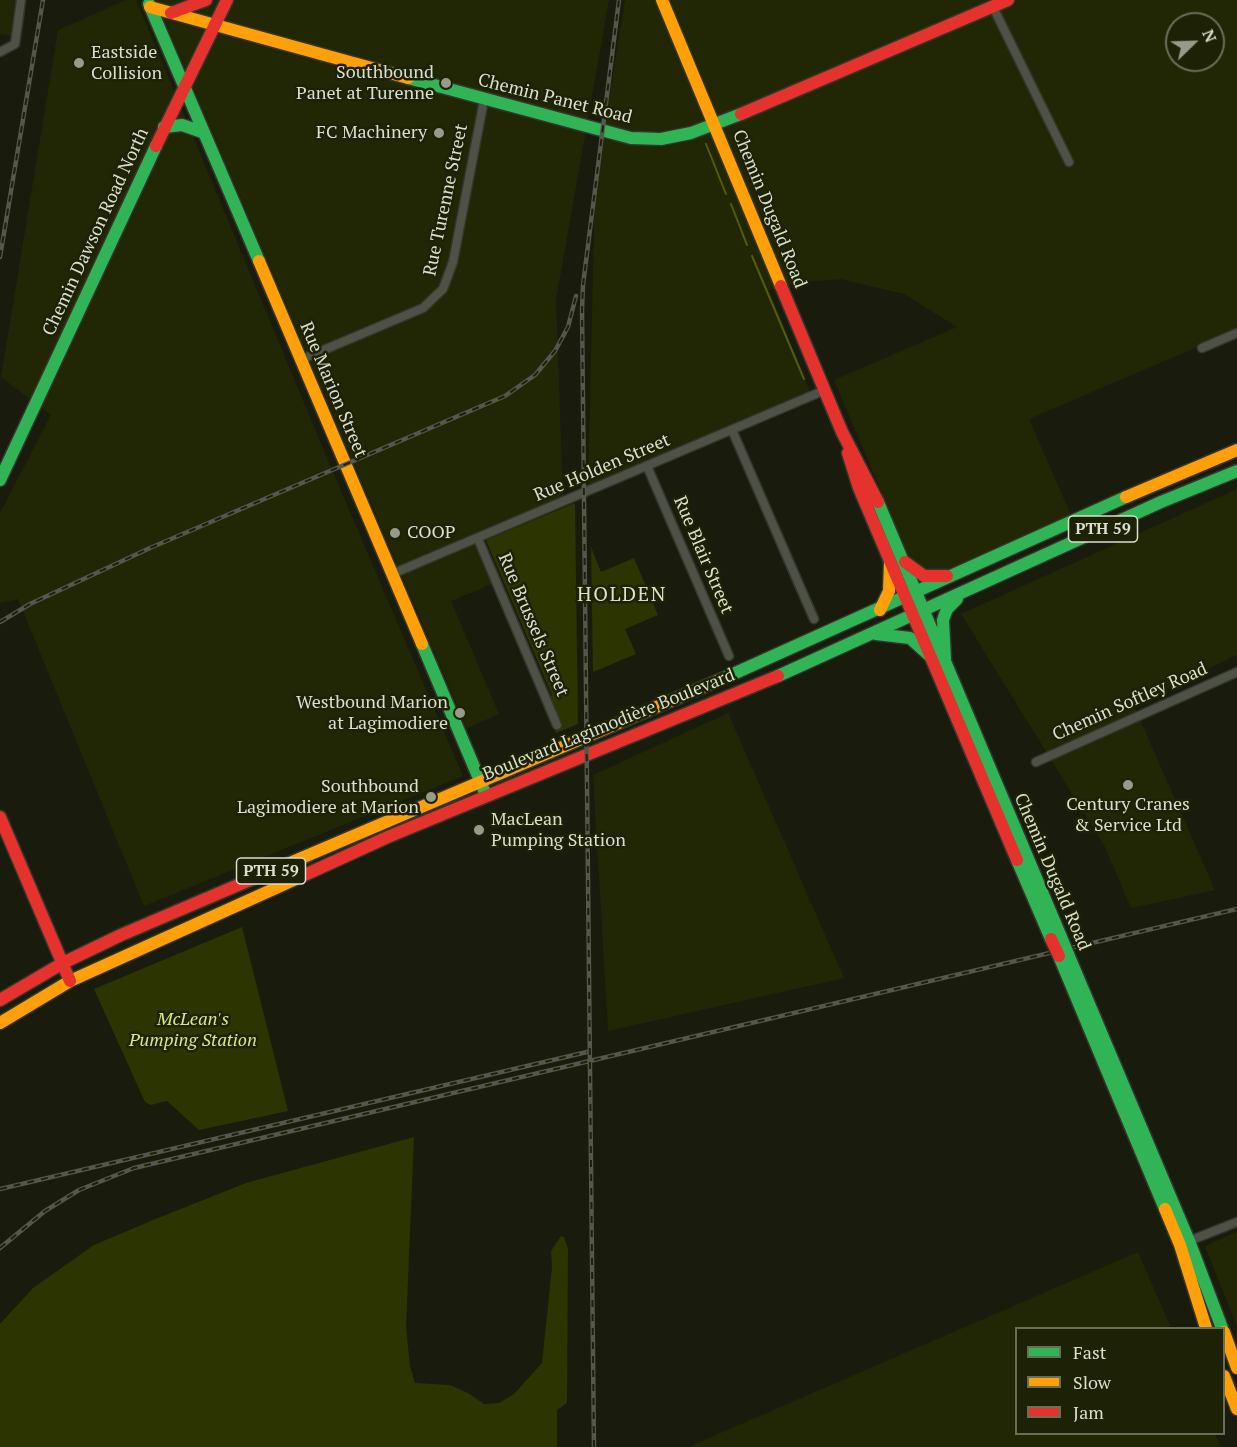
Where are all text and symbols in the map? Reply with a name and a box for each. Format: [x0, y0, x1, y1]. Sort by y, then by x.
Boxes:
north arrow [1165, 12, 1225, 72]
text: N [1197, 26, 1222, 46]
place label: Eastside Collision [91, 42, 162, 84]
marker: Eastside Collision [72, 56, 86, 70]
place label: Southbound Panet at Turenne [296, 62, 434, 104]
street label: Chemin Panet Road [476, 69, 634, 129]
marker: Southbound Panet at Turenne [439, 76, 453, 90]
place label: FC Machinery [316, 122, 427, 144]
street label: Rue Turenne Street [419, 122, 473, 278]
street label: Chemin Dawson Road North [38, 125, 154, 339]
marker: FC Machinery [432, 126, 446, 140]
street label: Chemin Dugald Road [727, 127, 811, 291]
street label: Rue Marion Street [295, 319, 371, 461]
street label: Rue Holden Street [531, 430, 673, 506]
street label: Rue Blair Street [669, 493, 737, 617]
road number: PTH 59 [1068, 516, 1138, 542]
place label: COOP [407, 522, 456, 544]
marker: COOP [388, 526, 402, 540]
street label: Rue Brussels Street [493, 550, 573, 700]
district label: HOLDEN [577, 583, 667, 607]
street label: Chemin Softley Road [1049, 658, 1211, 746]
street label: Boulevard Lagimodière Boulevard [480, 664, 738, 786]
place label: Westbound Marion at Lagimodiere [296, 692, 448, 734]
marker: Westbound Marion at Lagimodiere [453, 706, 467, 720]
place label: Southbound Lagimodiere at Marion [237, 776, 419, 818]
marker: Century Cranes & Service Ltd [1121, 778, 1135, 792]
marker: Southbound Lagimodiere at Marion [424, 790, 438, 804]
street label: Chemin Dugald Road [1009, 790, 1095, 954]
place label: Century Cranes & Service Ltd [1066, 794, 1190, 836]
place label: MacLean Pumping Station [491, 809, 626, 852]
marker: MacLean Pumping Station [472, 823, 486, 837]
road number: PTH 59 [236, 858, 306, 884]
park label: McLean's Pumping Station [129, 1009, 257, 1052]
legend [1015, 1327, 1225, 1435]
text: Fast [1073, 1340, 1106, 1364]
text: Slow [1073, 1370, 1111, 1394]
text: Jam [1073, 1400, 1104, 1424]

